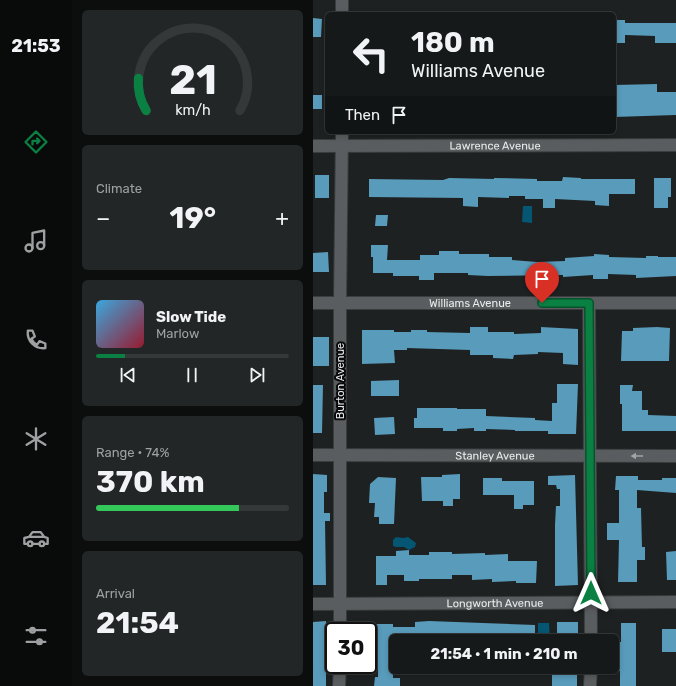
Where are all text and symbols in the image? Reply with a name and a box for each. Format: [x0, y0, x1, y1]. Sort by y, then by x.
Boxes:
text: 180 m [411, 26, 495, 59]
icon: left [345, 28, 397, 80]
text: 21:53 [11, 35, 61, 57]
text: 21 [169, 54, 216, 103]
text: Williams Avenue [411, 60, 545, 82]
text: km/h [175, 101, 210, 118]
icon: arrive [388, 104, 410, 126]
text: Then [345, 106, 380, 124]
icon: directions [22, 128, 50, 156]
street label: Lawrence Avenue [449, 139, 541, 152]
text: Climate [96, 181, 142, 196]
text: 19° [170, 200, 216, 236]
text: − [96, 205, 110, 232]
text: + [275, 205, 289, 232]
icon: music [22, 227, 50, 255]
pin [525, 262, 559, 303]
icon: arrive [531, 268, 553, 290]
street label: Williams Avenue [429, 297, 511, 310]
text: Slow Tide [156, 308, 226, 326]
icon: phone [22, 326, 50, 354]
text: Marlow [156, 326, 199, 341]
street label: Burton Avenue [334, 343, 347, 419]
icon: previous [117, 364, 139, 386]
icon: pause [181, 364, 203, 386]
icon: next [246, 364, 268, 386]
icon: climate [22, 425, 50, 453]
text: Range · 74% [96, 445, 169, 460]
street label: Stanley Avenue [455, 449, 535, 462]
one-way arrow [630, 453, 643, 459]
text: 370 km [96, 464, 205, 500]
icon: car [22, 524, 50, 552]
position arrow [570, 572, 612, 614]
text: Arrival [96, 586, 135, 601]
street label: Longworth Avenue [447, 596, 543, 610]
text: 21:54 [96, 605, 179, 641]
icon: filters [22, 622, 50, 650]
speed limit sign: 30 [325, 622, 377, 674]
text: 21:54 · 1 min · 210 m [431, 645, 577, 663]

